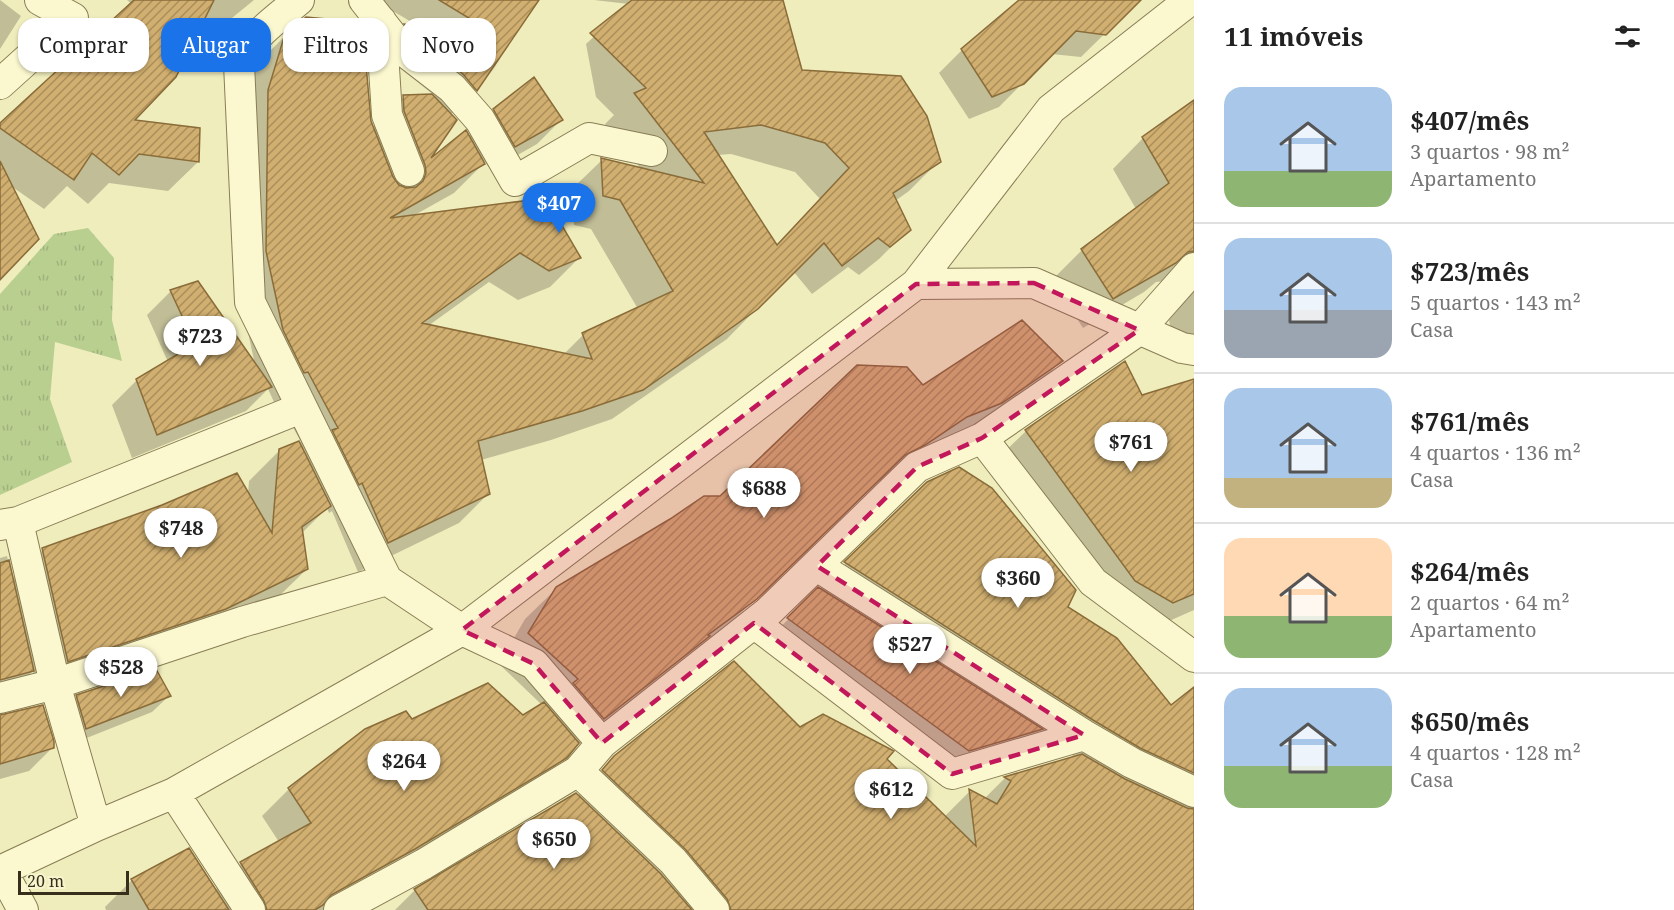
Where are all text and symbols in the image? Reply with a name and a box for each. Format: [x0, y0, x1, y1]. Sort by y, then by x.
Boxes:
chip: Comprar [18, 18, 149, 72]
chip: Alugar [161, 18, 271, 72]
chip: Filtros [283, 18, 389, 72]
chip: Novo [401, 18, 496, 72]
text: 11 imóveis [1224, 18, 1363, 54]
icon: filters [1611, 20, 1644, 53]
text: $407/mês [1410, 102, 1529, 138]
icon: home [1272, 111, 1344, 183]
text: 3 quartos · 98 m² [1410, 138, 1570, 165]
text: Apartamento [1410, 165, 1536, 192]
pin: $407 [523, 183, 595, 234]
text: $407 [536, 189, 582, 216]
text: $723/mês [1410, 253, 1529, 289]
icon: home [1272, 262, 1344, 334]
text: 5 quartos · 143 m² [1410, 289, 1581, 316]
pin: $723 [164, 316, 236, 367]
text: Casa [1410, 316, 1454, 343]
text: $723 [177, 322, 223, 349]
text: $761/mês [1410, 403, 1529, 439]
icon: home [1272, 412, 1344, 484]
pin: $761 [1095, 422, 1167, 473]
text: $761 [1108, 428, 1154, 455]
text: 4 quartos · 136 m² [1410, 439, 1581, 466]
text: Casa [1410, 466, 1454, 493]
pin: $688 [728, 468, 800, 519]
text: $688 [741, 474, 787, 501]
pin: $748 [145, 508, 217, 559]
text: $748 [158, 514, 204, 541]
text: $264/mês [1410, 553, 1529, 589]
pin: $360 [982, 558, 1054, 609]
icon: home [1272, 562, 1344, 634]
text: $360 [995, 564, 1041, 591]
text: 2 quartos · 64 m² [1410, 589, 1570, 616]
text: Apartamento [1410, 616, 1536, 643]
pin: $527 [874, 624, 946, 675]
text: $527 [887, 630, 933, 657]
pin: $528 [85, 647, 157, 698]
text: $528 [98, 653, 144, 680]
text: $650/mês [1410, 703, 1529, 739]
icon: home [1272, 712, 1344, 784]
text: 4 quartos · 128 m² [1410, 739, 1581, 766]
pin: $264 [368, 741, 440, 792]
text: $264 [381, 747, 427, 774]
text: Casa [1410, 766, 1454, 793]
pin: $612 [855, 769, 927, 820]
text: $612 [868, 775, 914, 802]
pin: $650 [518, 819, 590, 870]
text: $650 [531, 825, 577, 852]
scale bar [18, 868, 129, 896]
text: 20 m [27, 870, 64, 892]

